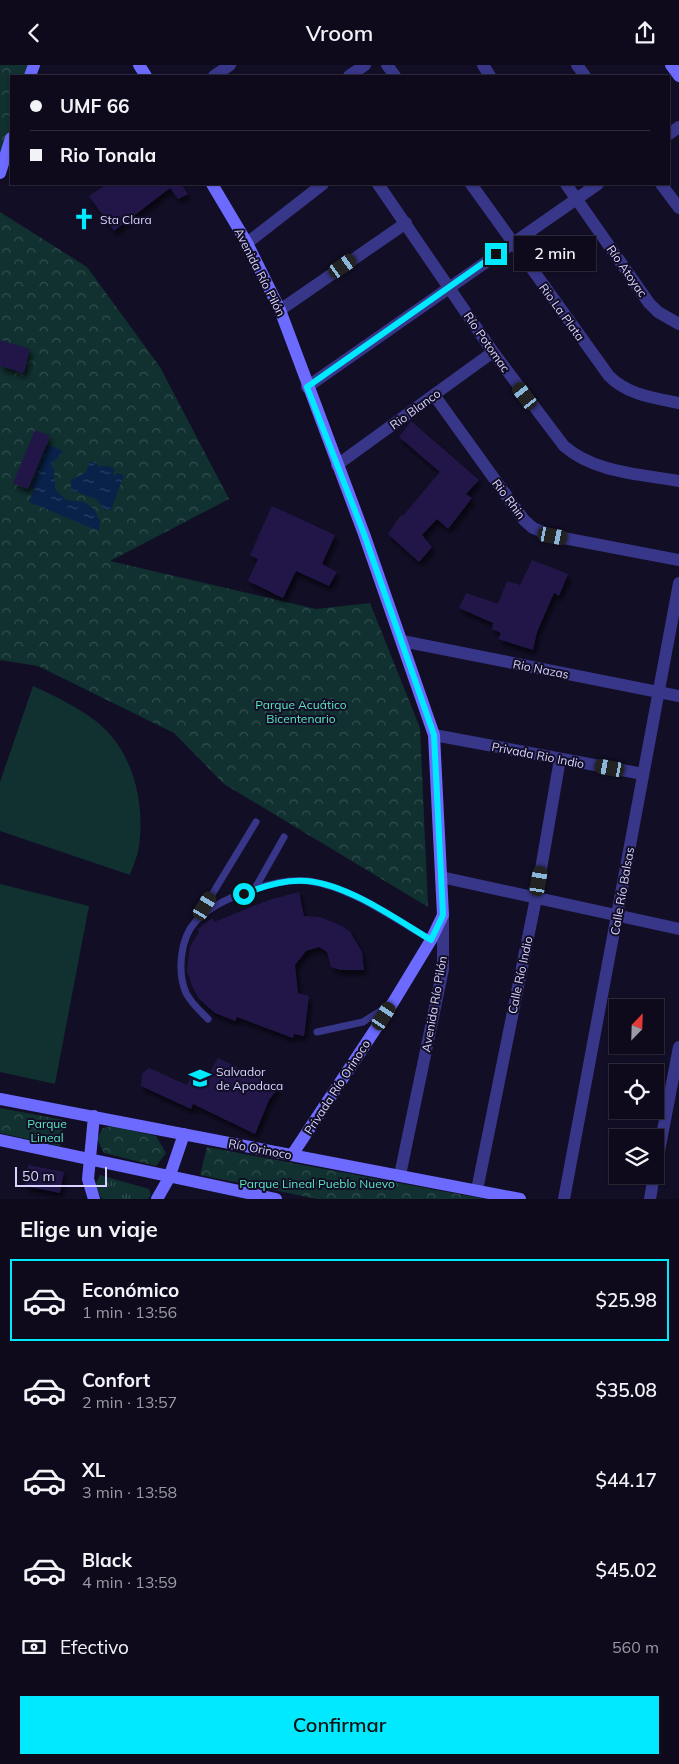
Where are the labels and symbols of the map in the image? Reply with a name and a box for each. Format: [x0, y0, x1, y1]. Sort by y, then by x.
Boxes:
church icon: Sta Clara [71, 206, 97, 232]
place label: Sta Clara [100, 212, 152, 227]
street label: Avenida Río Pilón [231, 225, 289, 319]
callout: 2 min [514, 237, 596, 271]
street label: Río Atoyac [604, 242, 650, 300]
route end [485, 243, 507, 265]
car [326, 251, 359, 281]
street label: Rio La Plata [536, 280, 588, 344]
street label: Río Potomac [461, 309, 513, 375]
car [509, 380, 540, 412]
street label: Rio Blanco [387, 385, 443, 432]
street label: Rio Rhin [489, 476, 529, 522]
car [536, 526, 569, 546]
street label: Rio Nazas [512, 656, 570, 682]
park label: Parque Acuático Bicentenario [255, 697, 347, 726]
street label: Privada Rio Indio [490, 739, 586, 771]
car [593, 758, 626, 778]
street label: Calle Río Balsas [607, 846, 637, 936]
car [529, 865, 548, 897]
route start [233, 883, 255, 905]
car [190, 889, 219, 923]
street label: Calle Río Indio [504, 935, 536, 1015]
street label: Avenida Río Pilón [418, 955, 450, 1053]
car [369, 999, 398, 1033]
north arrow [609, 999, 664, 1054]
street label: Privada Río Orinoco [301, 1037, 373, 1137]
place label: Salvador de Apodaca [216, 1064, 283, 1093]
school or university icon: Salvador de Apodaca [187, 1065, 213, 1091]
park label: Parque Lineal [27, 1116, 67, 1145]
street label: Río Orinoco [227, 1136, 293, 1163]
scale bar [15, 1164, 108, 1187]
park label: Parque Lineal Pueblo Nuevo [239, 1176, 395, 1191]

